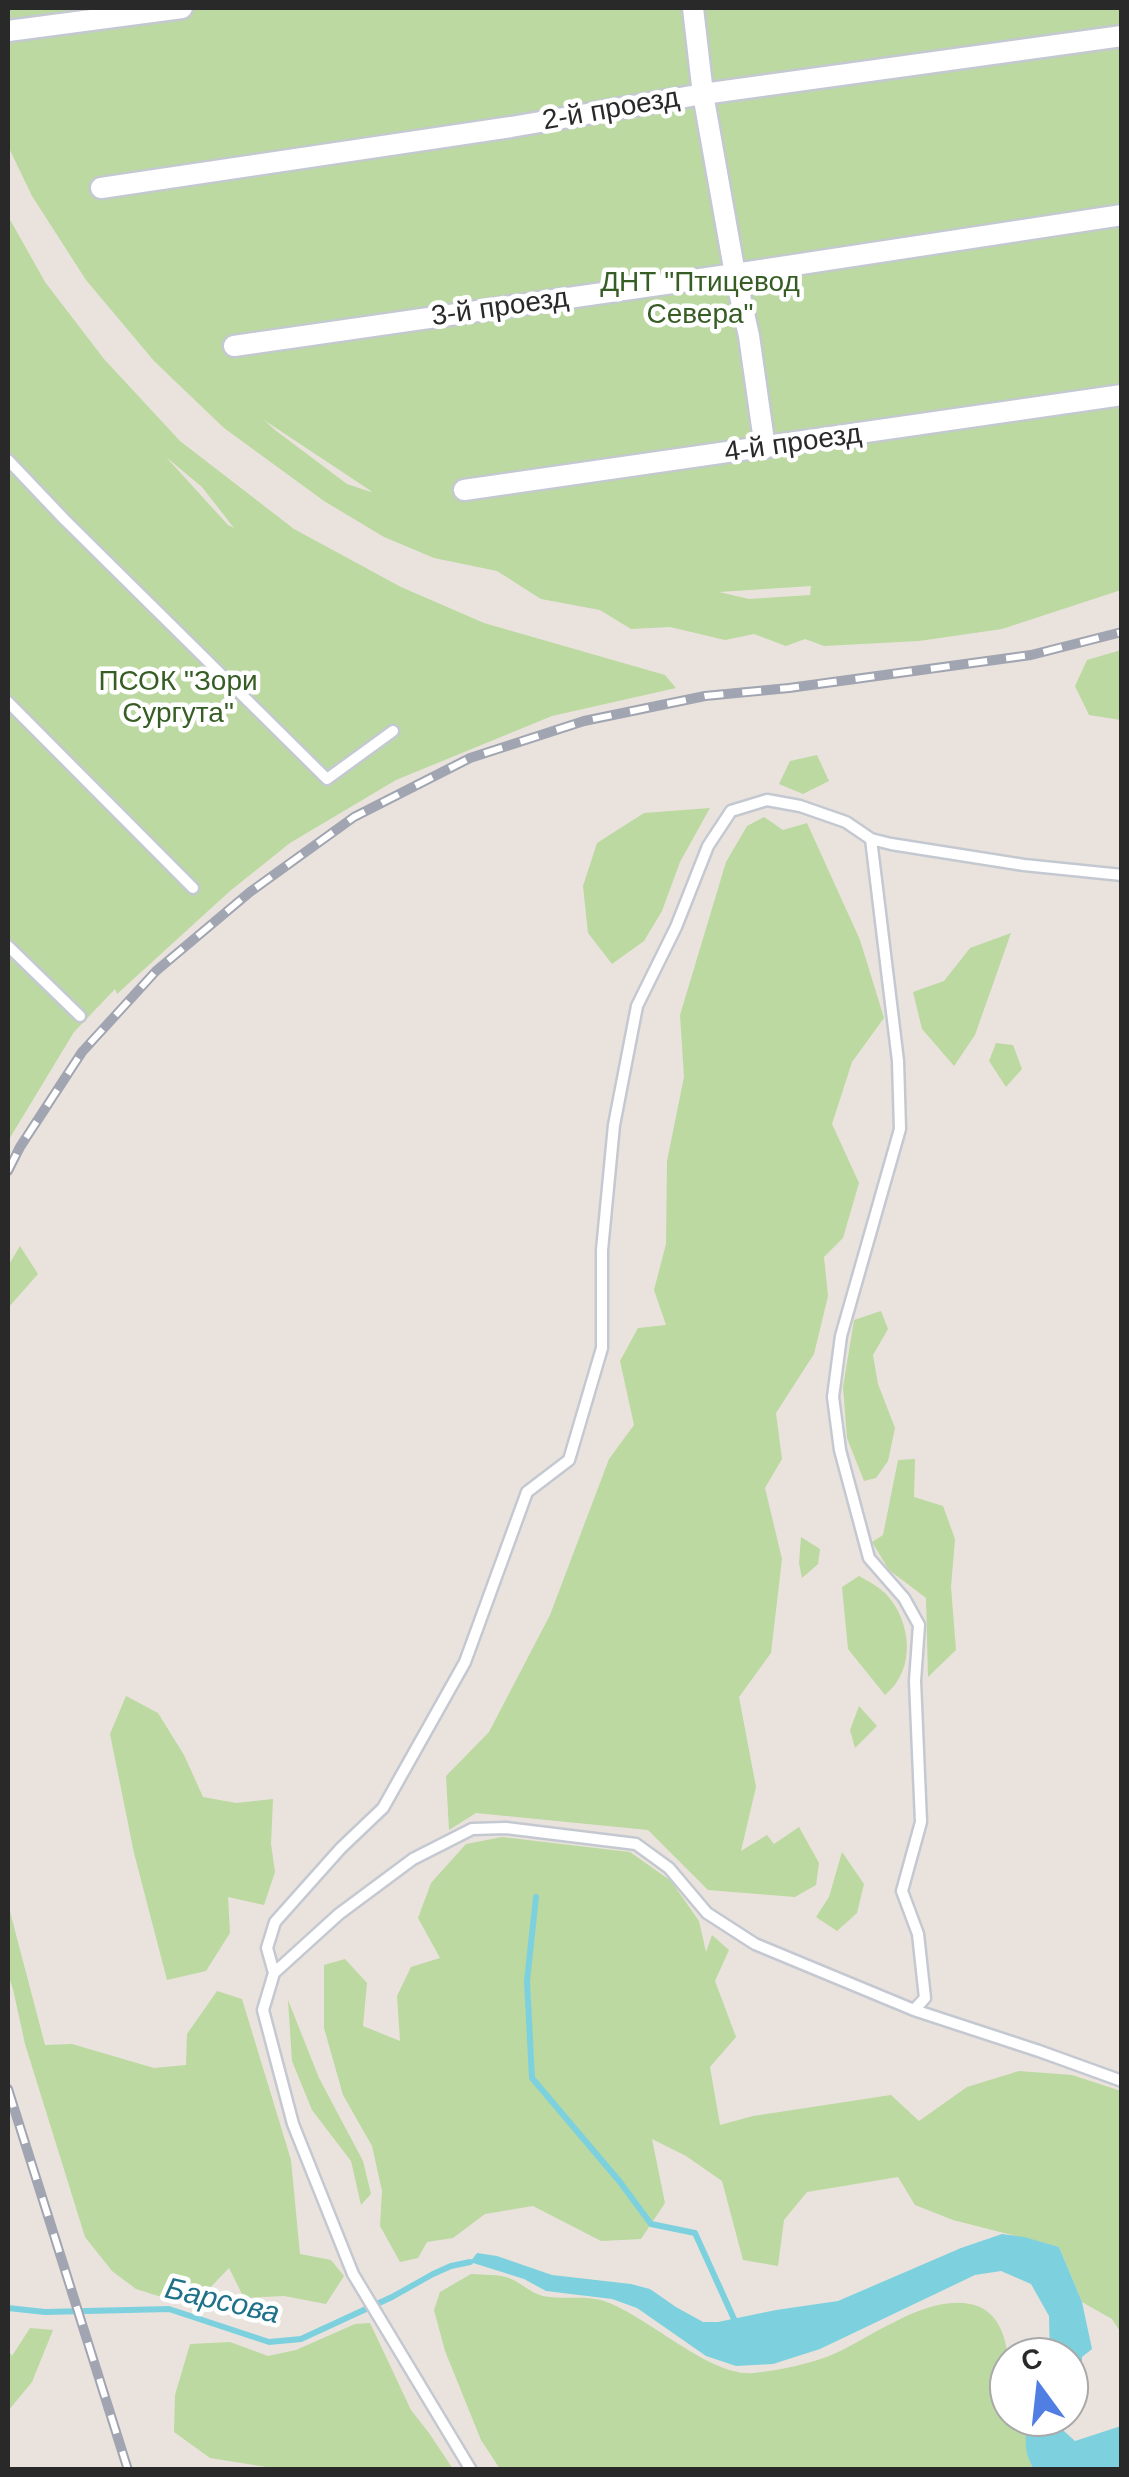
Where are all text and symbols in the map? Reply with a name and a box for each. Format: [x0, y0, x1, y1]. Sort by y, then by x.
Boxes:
street label: 2-й проезд [540, 81, 682, 139]
park label: ДНТ "Птицевод Севера" [600, 266, 800, 332]
street label: 3-й проезд [429, 282, 571, 334]
street label: 4-й проезд [722, 418, 864, 470]
park label: ПСОК "Зори Сургута" [98, 665, 258, 731]
water label: Барсова [161, 2271, 283, 2333]
north arrow [989, 2337, 1089, 2437]
text: С [1018, 2342, 1045, 2377]

